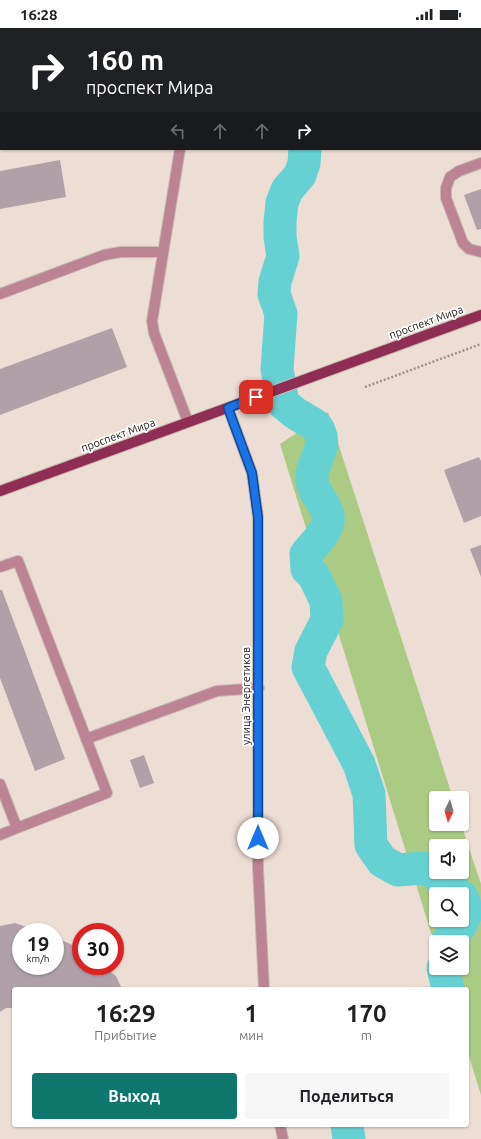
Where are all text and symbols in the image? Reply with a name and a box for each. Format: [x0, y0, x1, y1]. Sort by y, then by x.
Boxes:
text: 16:28 [20, 6, 58, 23]
icon: right [20, 44, 72, 96]
text: 160 m [86, 44, 164, 75]
text: проспект Мира [86, 77, 214, 97]
icon: left [167, 120, 189, 142]
icon: ahead [209, 120, 231, 142]
icon: ahead [251, 120, 273, 142]
icon: right [293, 120, 315, 142]
street label: проспект Мира [387, 303, 465, 341]
pin [239, 380, 273, 414]
icon: arrive [245, 386, 267, 408]
street label: проспект Мира [79, 416, 157, 454]
street label: улица Энергетиков [240, 647, 252, 745]
north arrow [429, 791, 469, 831]
map controls [429, 791, 469, 975]
position arrow [237, 817, 279, 859]
button: sound [429, 839, 469, 879]
button: search [429, 887, 469, 927]
speed limit sign: 30 [72, 923, 124, 975]
text: 19 [27, 932, 49, 955]
button: layers [429, 935, 469, 975]
text: km/h [26, 953, 50, 964]
text: 16:29 [95, 1000, 155, 1027]
text: 1 [245, 1000, 258, 1027]
text: 170 [346, 1000, 387, 1027]
text: Прибытие [94, 1028, 157, 1042]
text: мин [239, 1028, 264, 1042]
text: m [361, 1028, 372, 1042]
button: Выход [32, 1073, 237, 1119]
button: Поделиться [245, 1073, 449, 1119]

